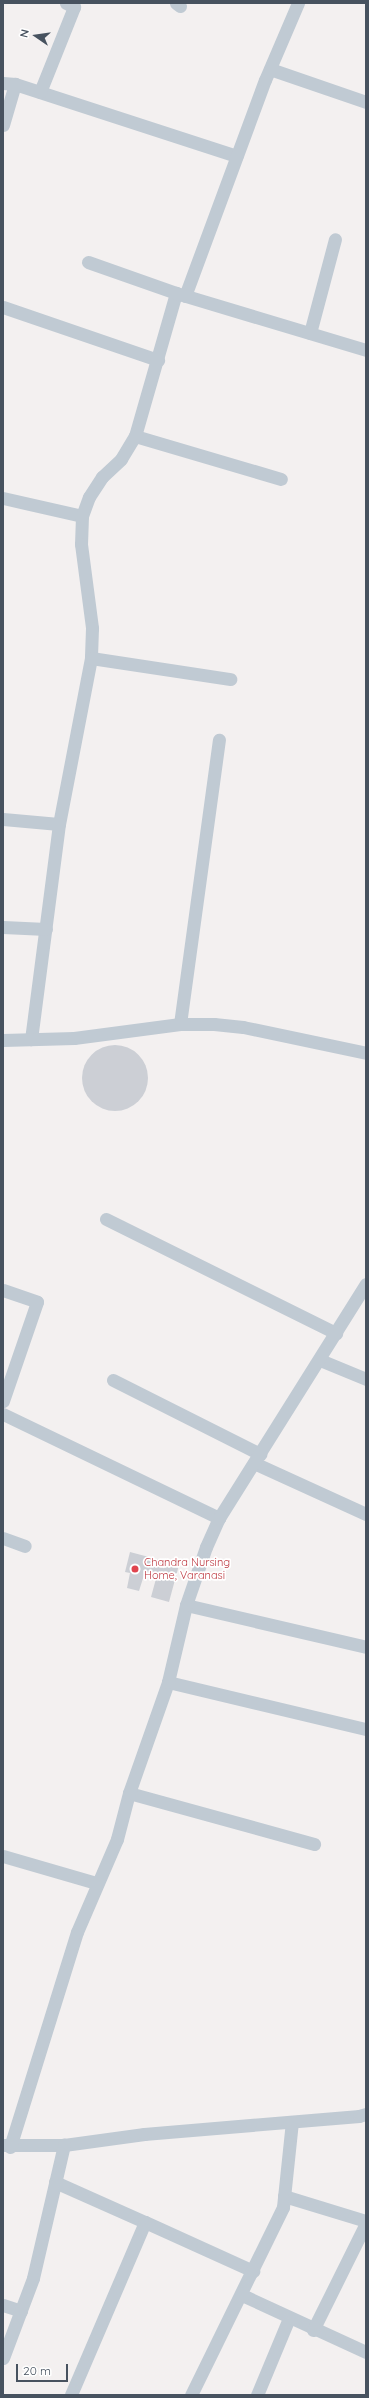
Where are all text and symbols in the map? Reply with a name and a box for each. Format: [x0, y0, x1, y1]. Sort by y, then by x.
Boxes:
north arrow [16, 16, 56, 56]
text: N [17, 28, 32, 39]
place label: Chandra Nursing Home, Varanasi [144, 1556, 230, 1582]
marker: Chandra Nursing Home, Varanasi [129, 1563, 141, 1575]
scale bar [18, 2356, 70, 2382]
text: 20 m [23, 2363, 51, 2378]

